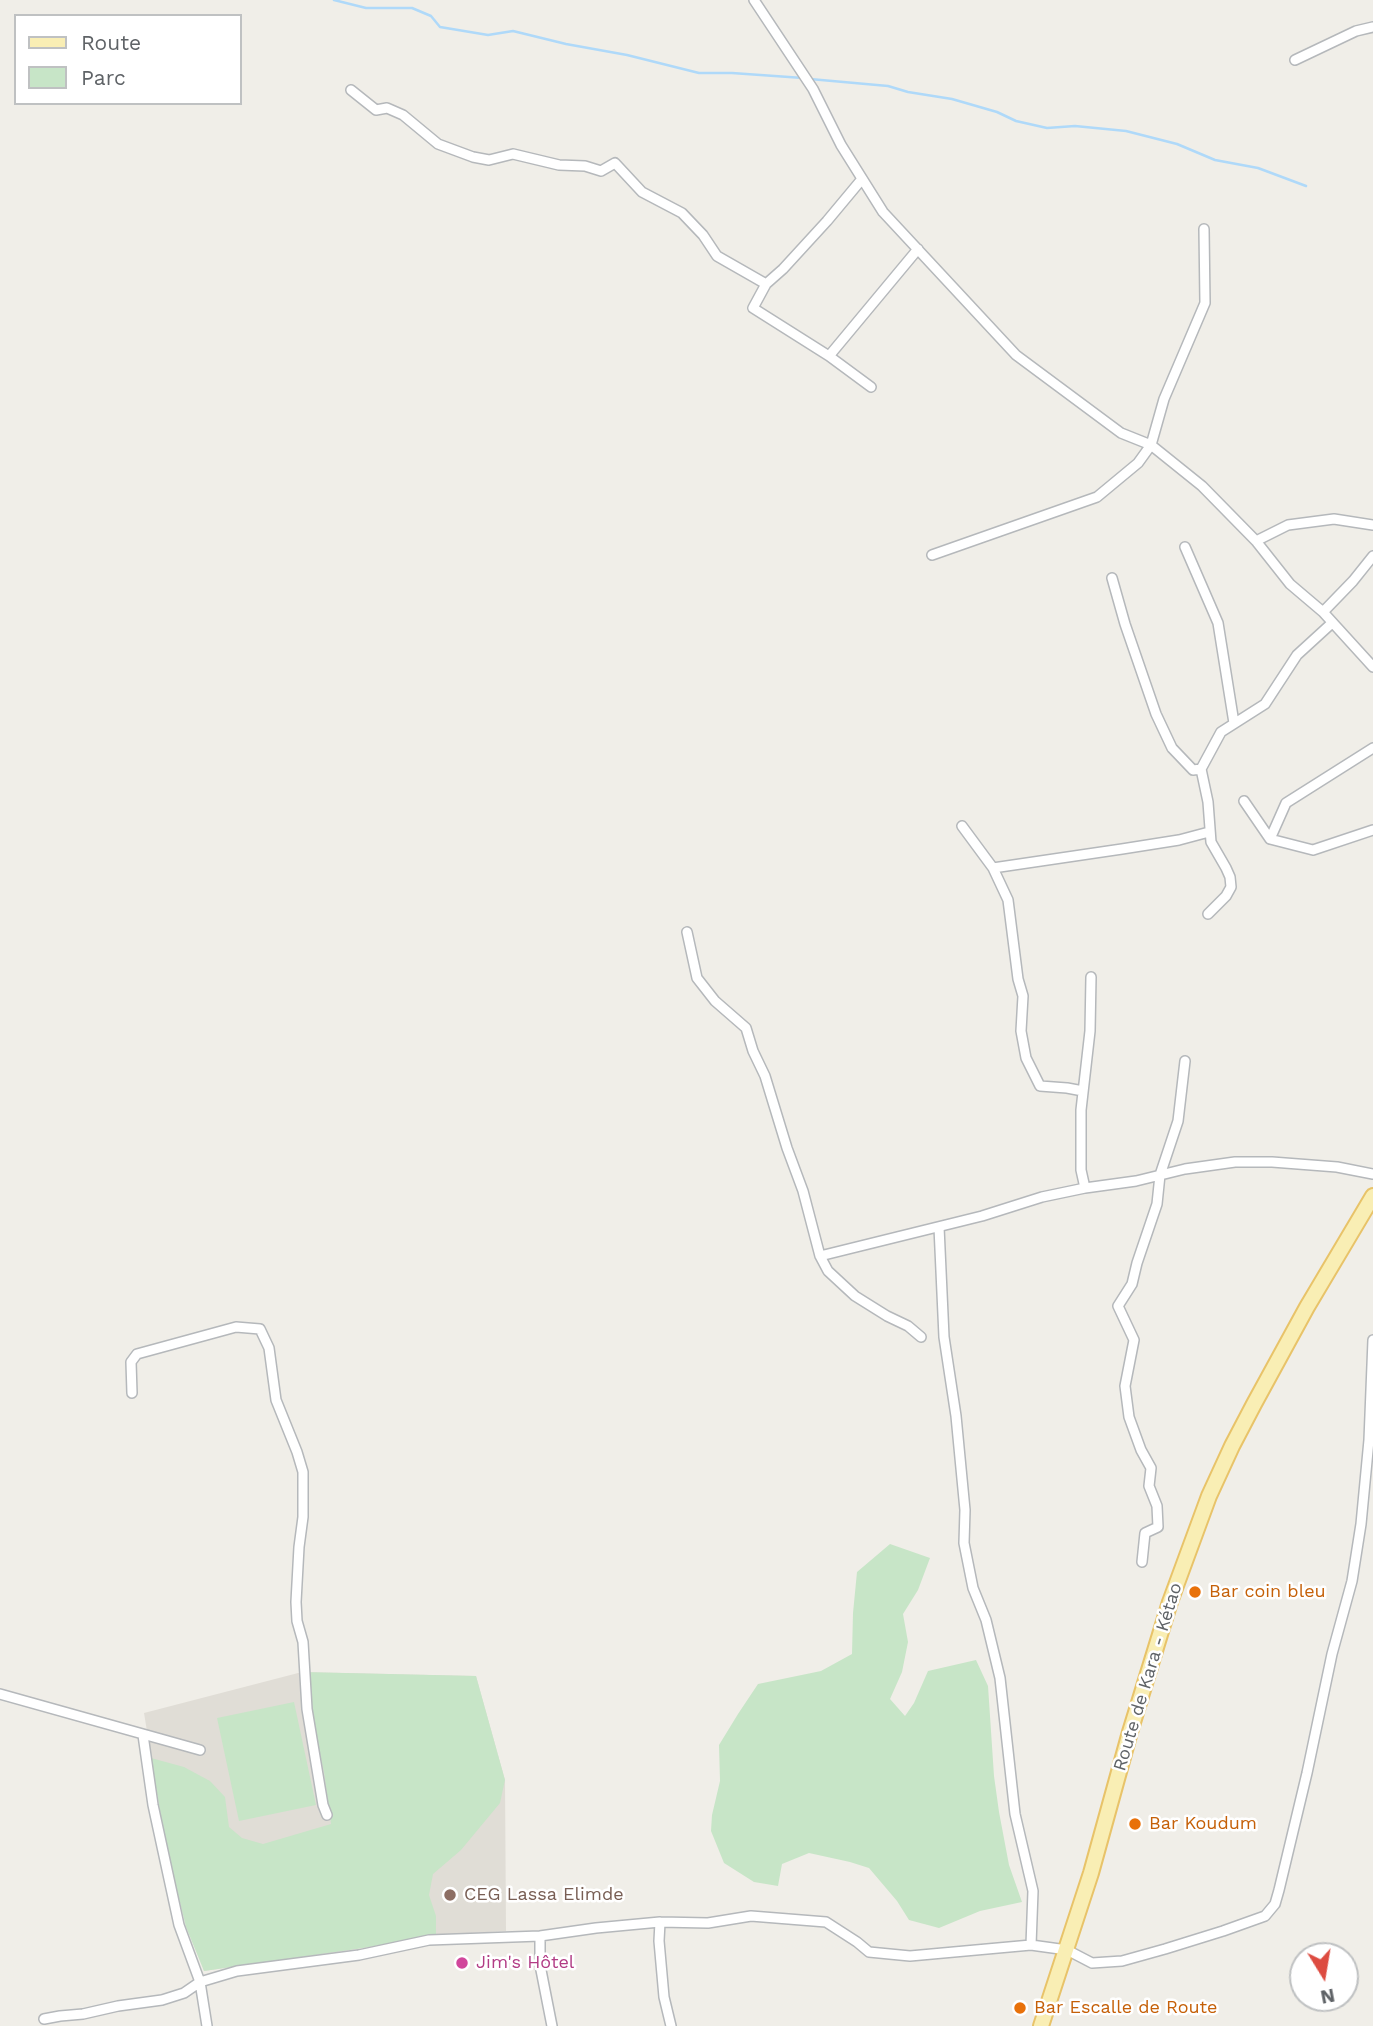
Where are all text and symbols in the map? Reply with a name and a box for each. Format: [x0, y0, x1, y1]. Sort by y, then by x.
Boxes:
legend [14, 14, 242, 105]
text: Route [81, 30, 141, 55]
text: Parc [81, 65, 126, 90]
street label: Route de Kara - Kétao [1109, 1580, 1187, 1774]
place label: Bar coin bleu [1209, 1581, 1326, 1603]
marker: Bar coin bleu [1187, 1584, 1203, 1600]
place label: Bar Koudum [1149, 1813, 1257, 1835]
marker: Bar Koudum [1127, 1816, 1143, 1832]
place label: CEG Lassa Elimde [464, 1884, 624, 1906]
marker: CEG Lassa Elimde [442, 1887, 458, 1903]
north arrow [1289, 1942, 1359, 2012]
place label: Jim's Hôtel [476, 1952, 574, 1974]
marker: Jim's Hôtel [454, 1955, 470, 1971]
text: N [1319, 1984, 1337, 2009]
place label: Bar Escalle de Route [1034, 1997, 1218, 2019]
marker: Bar Escalle de Route [1012, 2000, 1028, 2016]

